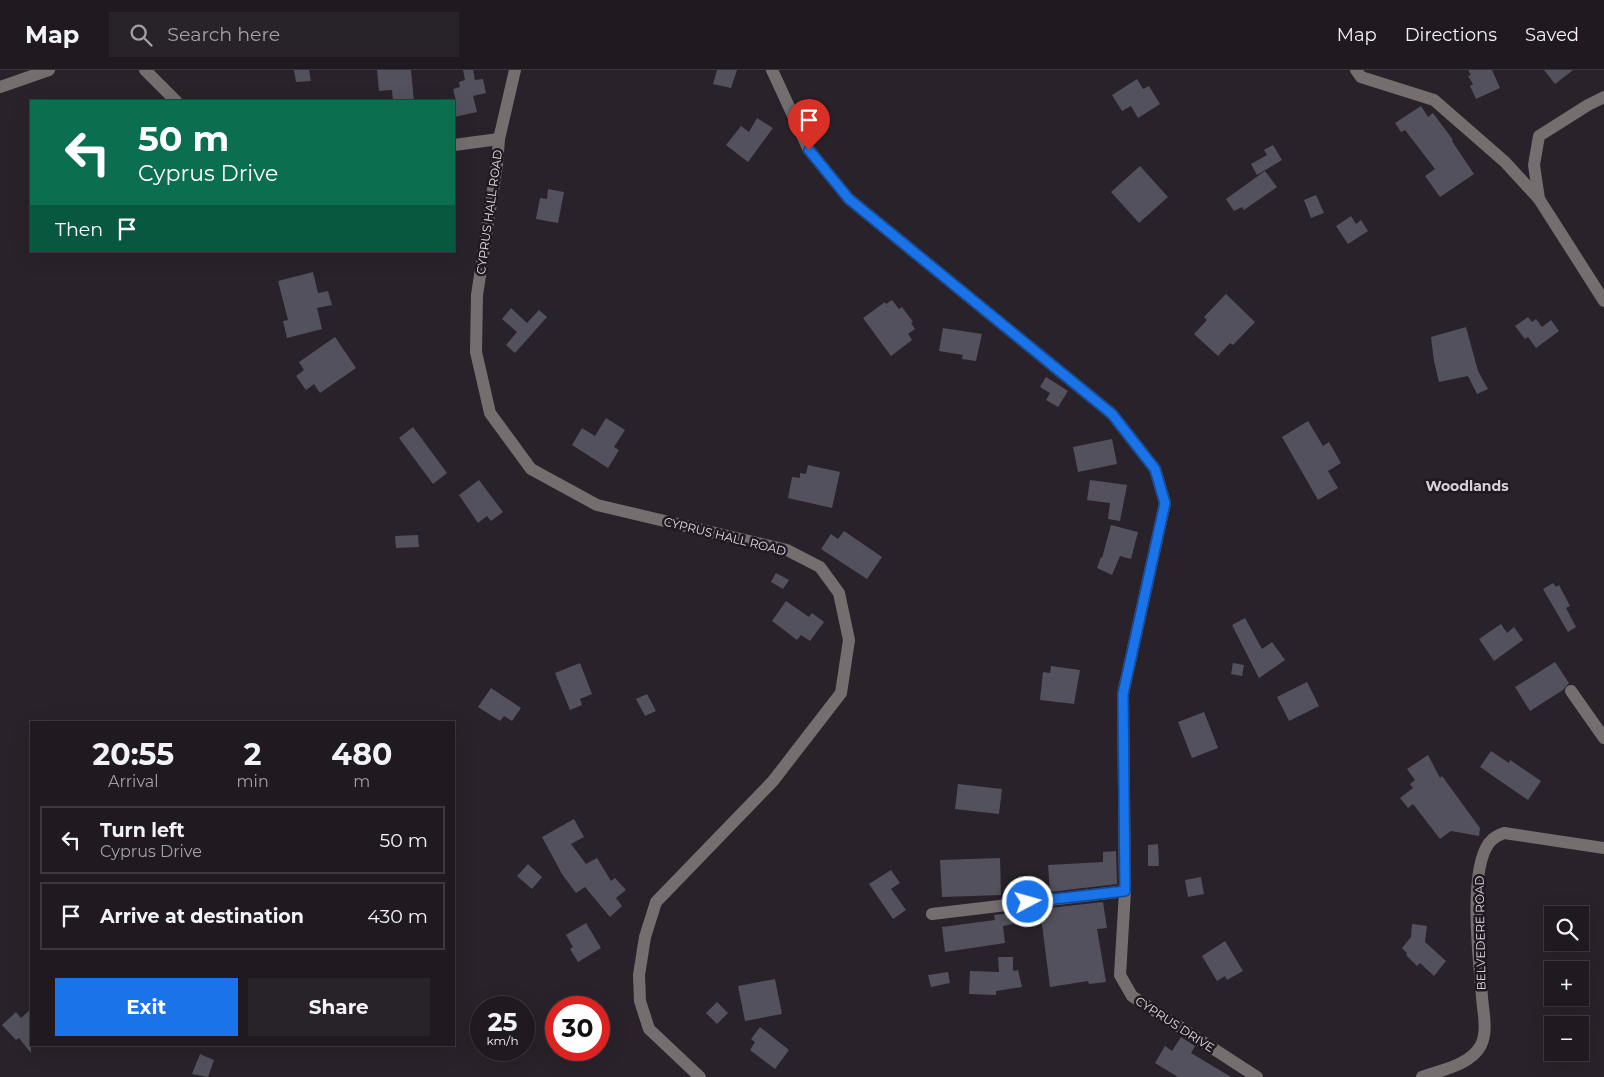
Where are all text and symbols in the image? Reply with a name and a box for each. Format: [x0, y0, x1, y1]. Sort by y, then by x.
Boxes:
search box [109, 12, 459, 57]
text: Map [25, 20, 79, 49]
icon: search [127, 21, 155, 49]
text: Search here [167, 23, 280, 46]
text: Map [1337, 24, 1377, 46]
text: Directions [1405, 24, 1497, 46]
text: Saved [1525, 24, 1579, 46]
pin [788, 99, 830, 150]
icon: arrive [795, 106, 823, 134]
text: 50 m [138, 117, 229, 160]
icon: left [55, 120, 120, 185]
street label: CYPRUS HALL ROAD [473, 149, 505, 275]
text: Cyprus Drive [138, 160, 278, 187]
icon: arrive [113, 215, 141, 243]
text: Then [55, 218, 103, 241]
district label: Woodlands [1425, 477, 1509, 495]
street label: CYPRUS HALL ROAD [662, 514, 788, 559]
text: 20:55 [93, 736, 174, 773]
text: 2 [244, 736, 262, 773]
text: 480 [331, 736, 392, 773]
text: Arrival [108, 772, 159, 791]
text: min [237, 772, 269, 791]
text: m [353, 772, 370, 791]
text: Turn left [100, 819, 185, 842]
icon: left [57, 826, 85, 854]
text: 50 m [380, 829, 428, 852]
text: Cyprus Drive [100, 842, 202, 861]
position arrow [1001, 875, 1053, 927]
street label: BELVEDERE ROAD [1471, 875, 1488, 990]
icon: arrive [57, 902, 85, 930]
text: Arrive at destination [100, 905, 304, 928]
text: 430 m [367, 905, 428, 928]
map controls [1544, 906, 1589, 1061]
button: search [1544, 906, 1589, 951]
button: + [1544, 961, 1589, 1006]
button: Exit [55, 978, 238, 1036]
button: Share [248, 978, 430, 1036]
street label: CYPRUS DRIVE [1133, 993, 1217, 1055]
speed limit sign: 30 [545, 996, 610, 1061]
text: 25 [488, 1007, 517, 1037]
button: − [1544, 1016, 1589, 1061]
text: km/h [486, 1033, 519, 1048]

